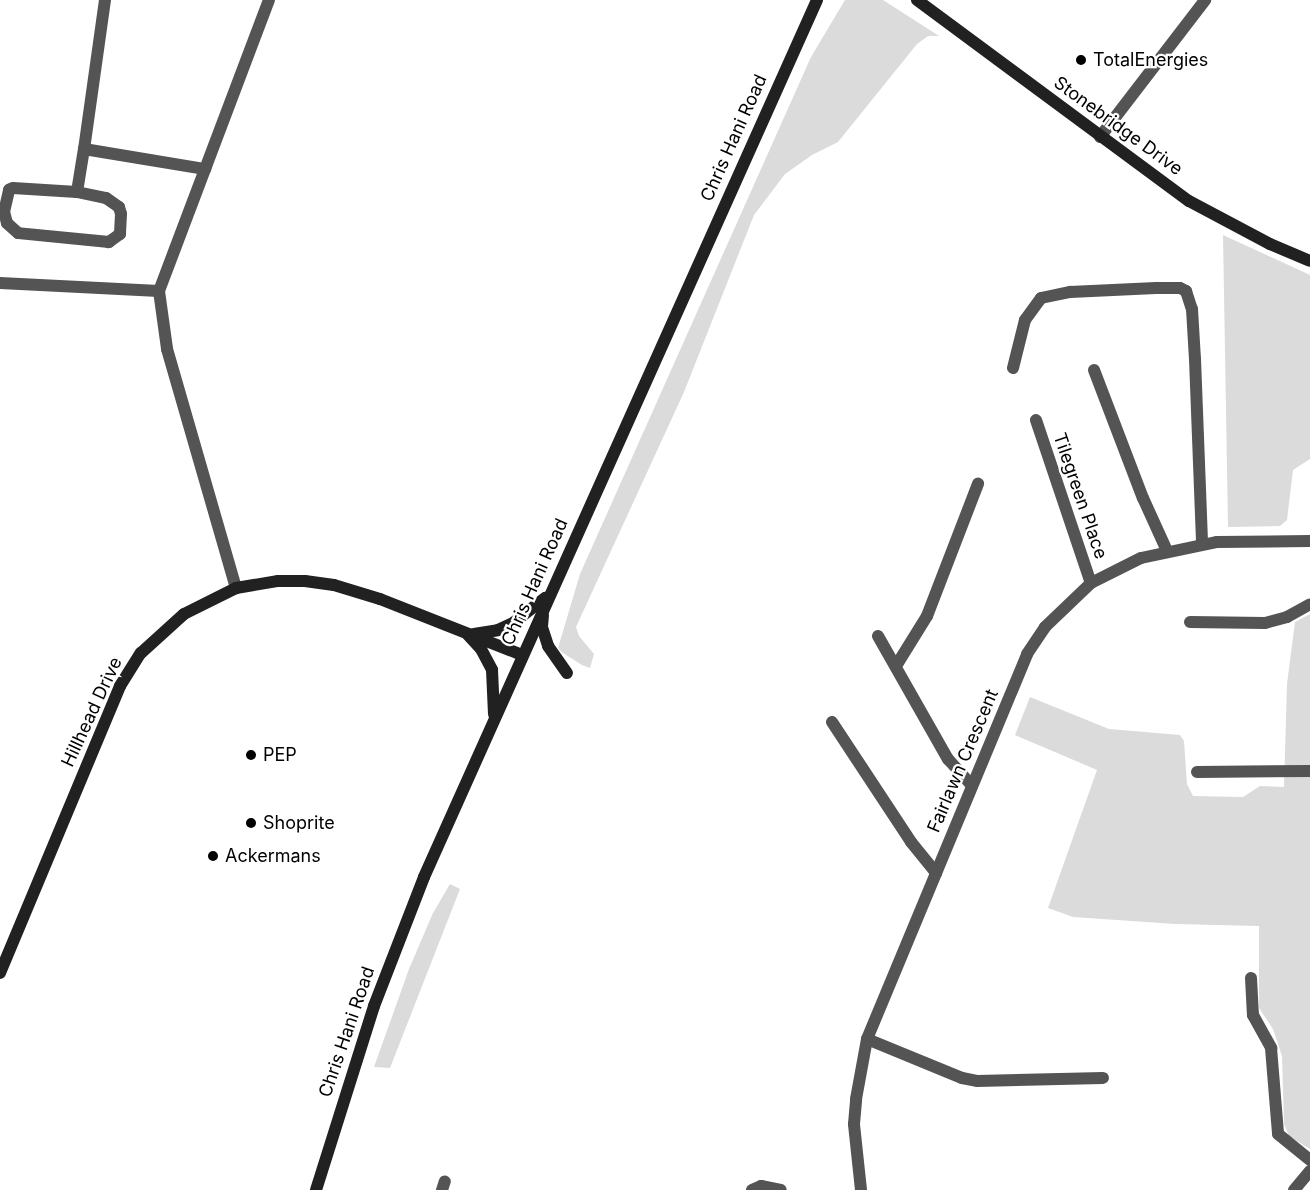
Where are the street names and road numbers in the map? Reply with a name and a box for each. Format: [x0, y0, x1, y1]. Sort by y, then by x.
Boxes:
street label: Chris Hani Road [696, 71, 772, 205]
street label: Stonebridge Drive [1049, 72, 1187, 180]
street label: Tilegreen Place [1048, 430, 1112, 562]
street label: Chris Hani Road [497, 515, 573, 649]
street label: Hillhead Drive [57, 654, 127, 770]
street label: Fairlawn Crescent [923, 686, 1003, 836]
street label: Chris Hani Road [315, 964, 379, 1100]

